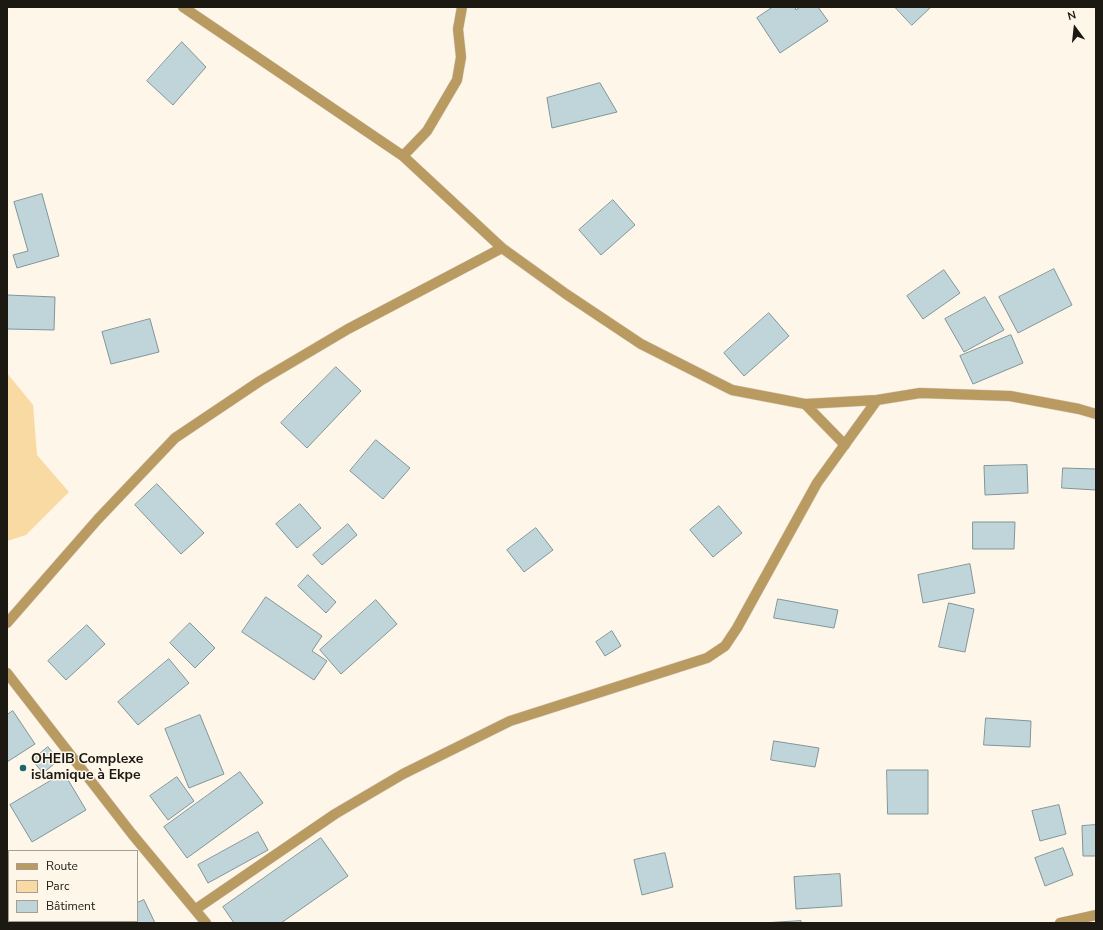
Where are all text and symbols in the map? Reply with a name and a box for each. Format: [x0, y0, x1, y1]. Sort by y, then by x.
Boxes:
north arrow [1055, 8, 1095, 48]
text: N [1066, 8, 1078, 24]
place label: OHEIB Complexe islamique à Ekpe [31, 752, 143, 784]
marker: OHEIB Complexe islamique à Ekpe [18, 763, 28, 773]
legend [8, 850, 138, 922]
text: Route [46, 858, 78, 874]
text: Parc [46, 878, 69, 894]
text: Bâtiment [46, 898, 95, 914]

